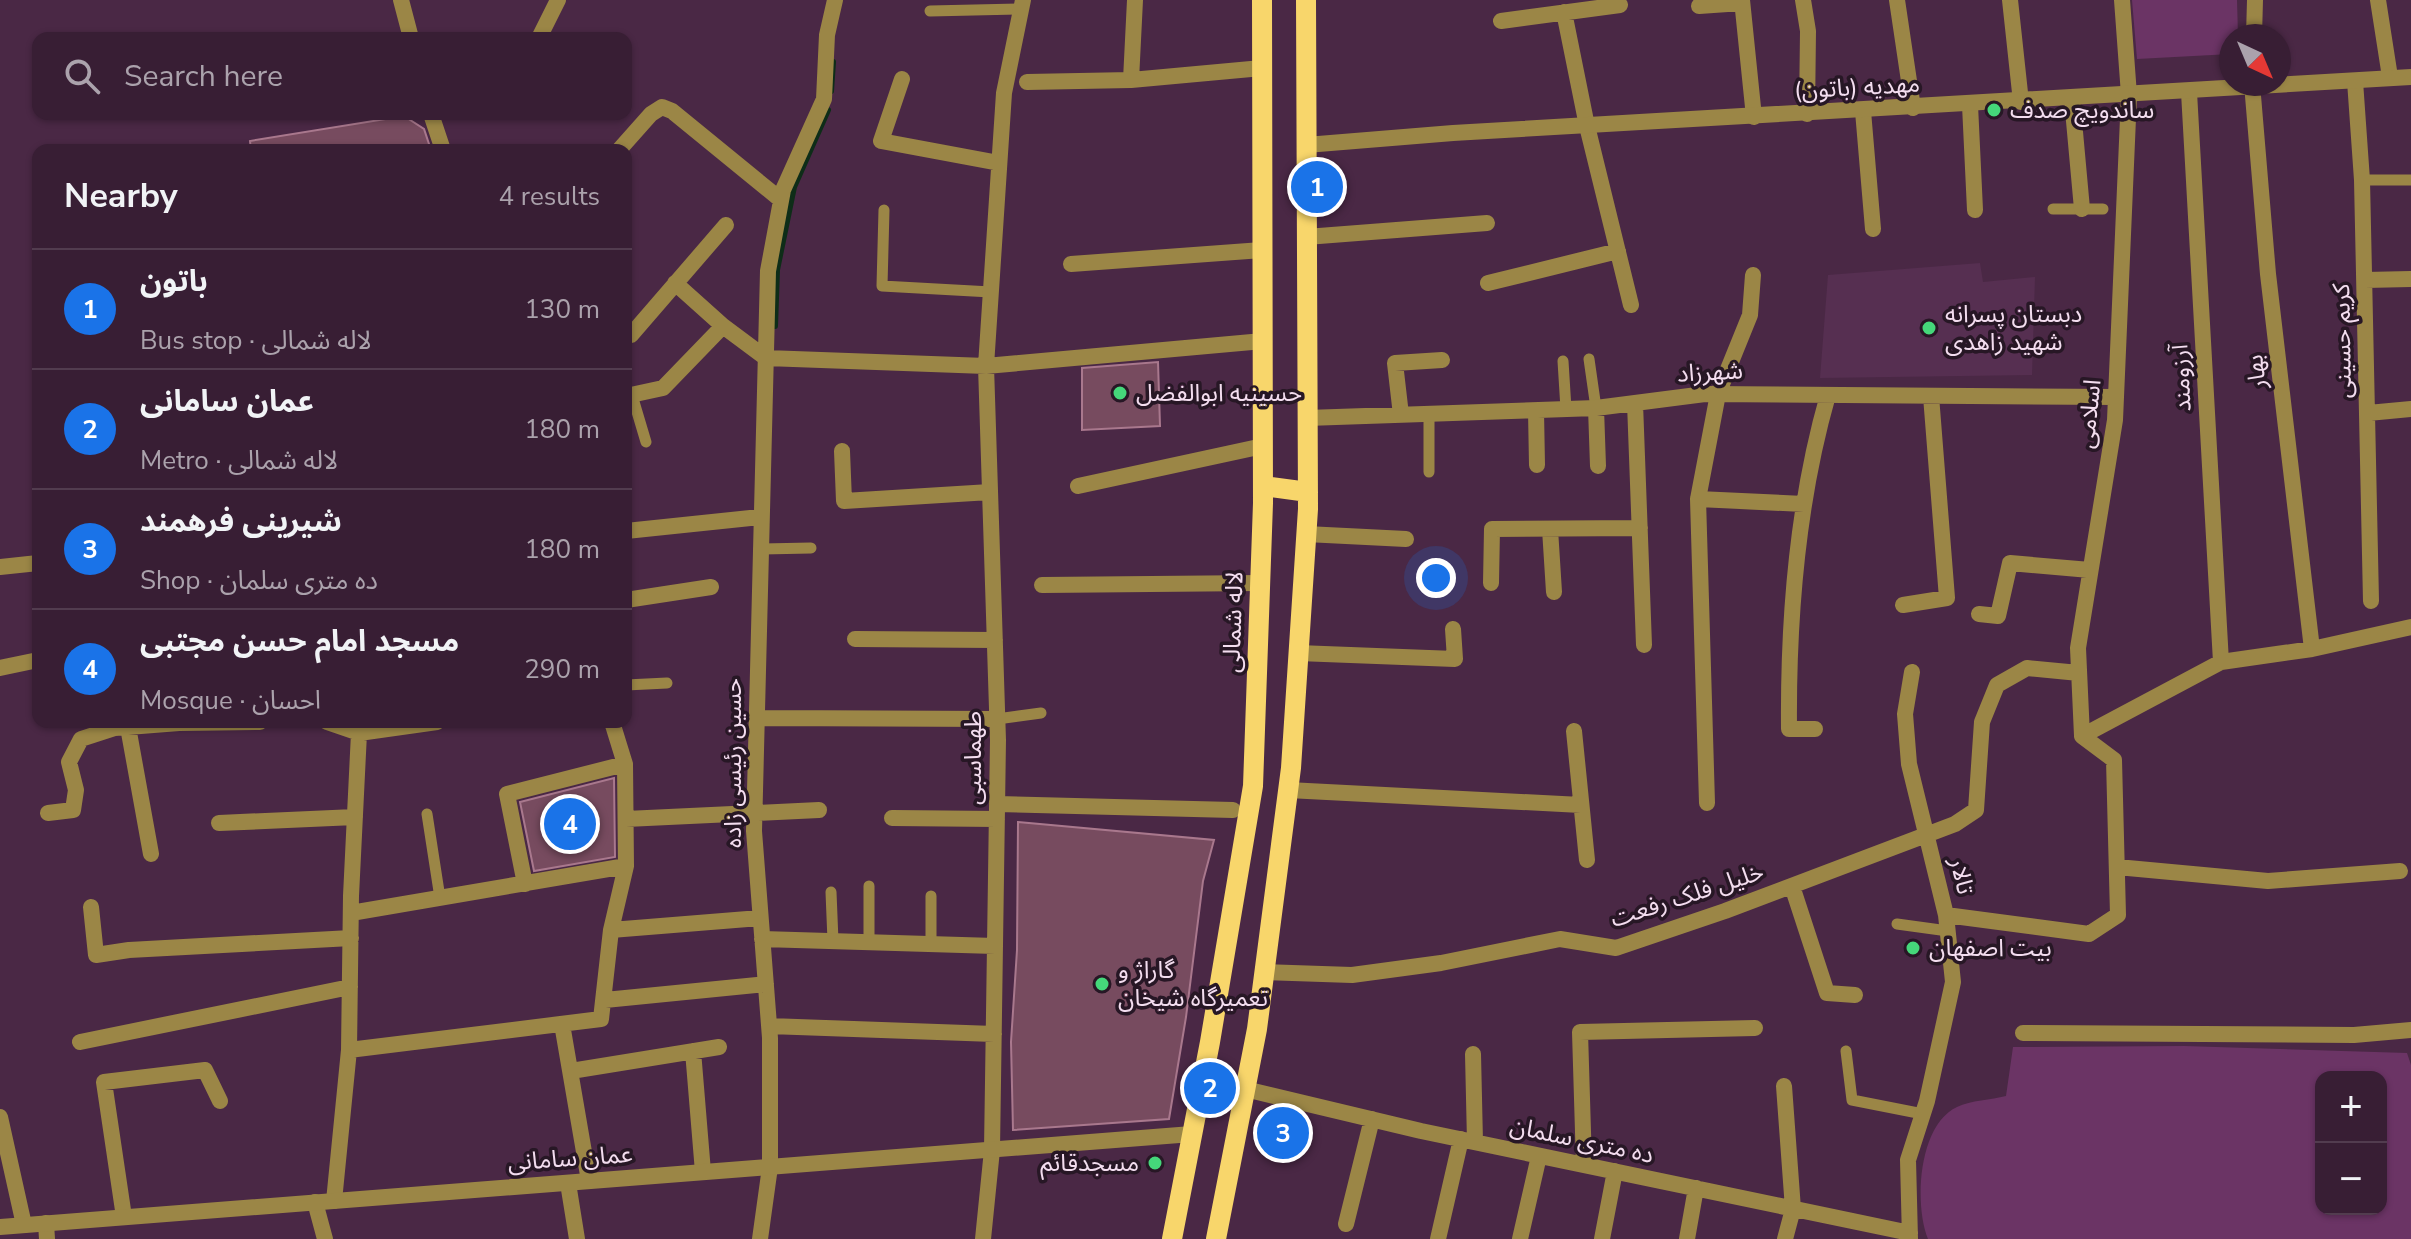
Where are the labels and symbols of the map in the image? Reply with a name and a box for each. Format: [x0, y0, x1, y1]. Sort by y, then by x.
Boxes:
north arrow [2219, 24, 2291, 96]
street label: مهدیه (باتون) [1793, 68, 1921, 106]
place label: ساندویچ صدف [2010, 94, 2154, 127]
marker: ساندویچ صدف [1985, 101, 2003, 119]
pin: 1 [1291, 157, 1343, 217]
street label: کریم حسینی [2325, 282, 2360, 399]
place label: دبستان پسرانه شهید زاهدی [1945, 298, 2082, 358]
marker: دبستان پسرانه شهید زاهدی [1920, 319, 1938, 337]
street label: آرزومند [2163, 342, 2199, 413]
street label: بهار [2238, 353, 2274, 392]
street label: شهرزاد [1676, 354, 1744, 390]
place label: حسینیه ابوالفضل [1136, 377, 1302, 409]
street label: اسلامی [2069, 378, 2109, 450]
marker: حسینیه ابوالفضل [1111, 384, 1129, 402]
your location [1416, 558, 1456, 598]
street label: لاله شمالی [1215, 571, 1251, 673]
street label: حسین رئیسی زاده [717, 678, 749, 848]
street label: طهماسبی [957, 711, 989, 805]
pin: 4 [544, 794, 596, 854]
street label: تالار [1942, 853, 1982, 898]
street label: خلیل فلک رفعت [1606, 855, 1768, 935]
place label: بيت اصفهان [1929, 932, 2052, 964]
marker: بيت اصفهان [1904, 939, 1922, 957]
place label: گاراژ و تعمیرگاه شیخان [1118, 954, 1268, 1014]
marker: گاراژ و تعمیرگاه شیخان [1093, 975, 1111, 993]
pin: 2 [1184, 1058, 1236, 1118]
pin: 3 [1257, 1103, 1309, 1163]
street label: ده متری سلمان [1507, 1109, 1657, 1171]
street label: عمان سامانی [507, 1138, 633, 1178]
place label: مسجدقائم [1040, 1147, 1139, 1180]
marker: مسجدقائم [1146, 1154, 1164, 1172]

